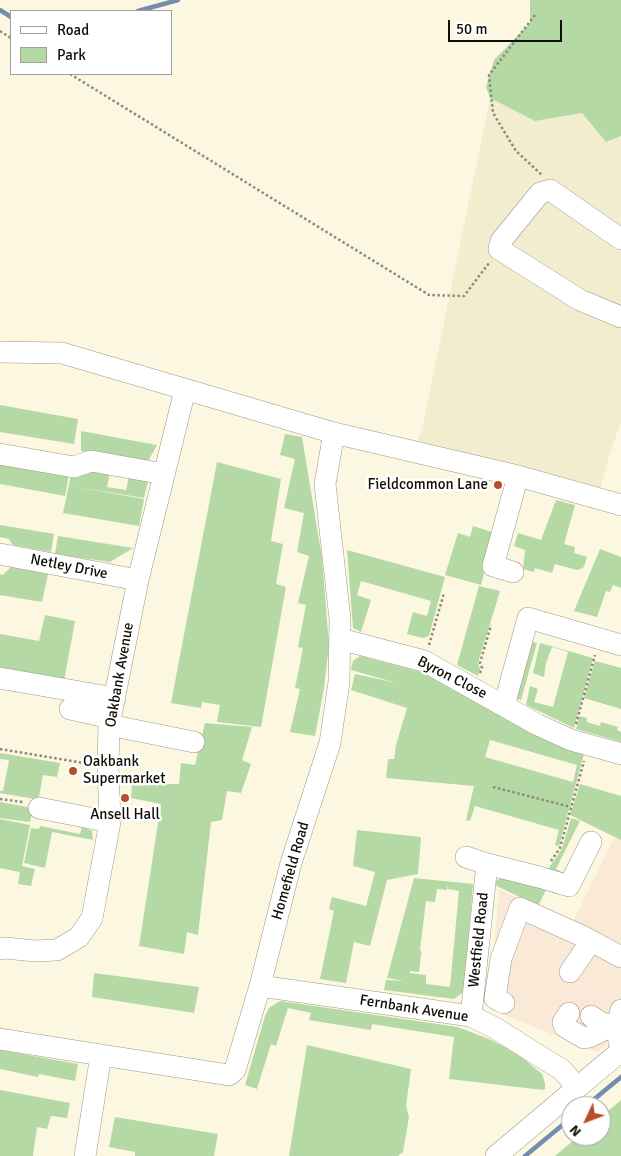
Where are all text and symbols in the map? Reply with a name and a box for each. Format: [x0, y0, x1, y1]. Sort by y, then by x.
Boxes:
legend [10, 10, 172, 75]
scale bar [451, 10, 565, 42]
text: 50 m [456, 20, 487, 38]
text: Road [57, 21, 89, 39]
text: Park [57, 46, 86, 64]
place label: Fieldcommon Lane [367, 476, 488, 494]
marker: Fieldcommon Lane [492, 479, 504, 491]
street label: Netley Drive [29, 551, 109, 583]
street label: Oakbank Avenue [102, 621, 138, 729]
street label: Byron Close [414, 653, 490, 703]
place label: Oakbank Supermarket [83, 753, 166, 788]
marker: Oakbank Supermarket [67, 765, 79, 777]
marker: Ansell Hall [119, 792, 131, 804]
place label: Ansell Hall [90, 806, 160, 824]
street label: Homefield Road [268, 820, 314, 922]
street label: Westfield Road [465, 891, 493, 989]
street label: Fernbank Avenue [358, 992, 470, 1026]
north arrow [561, 1096, 611, 1146]
text: N [566, 1122, 585, 1140]

